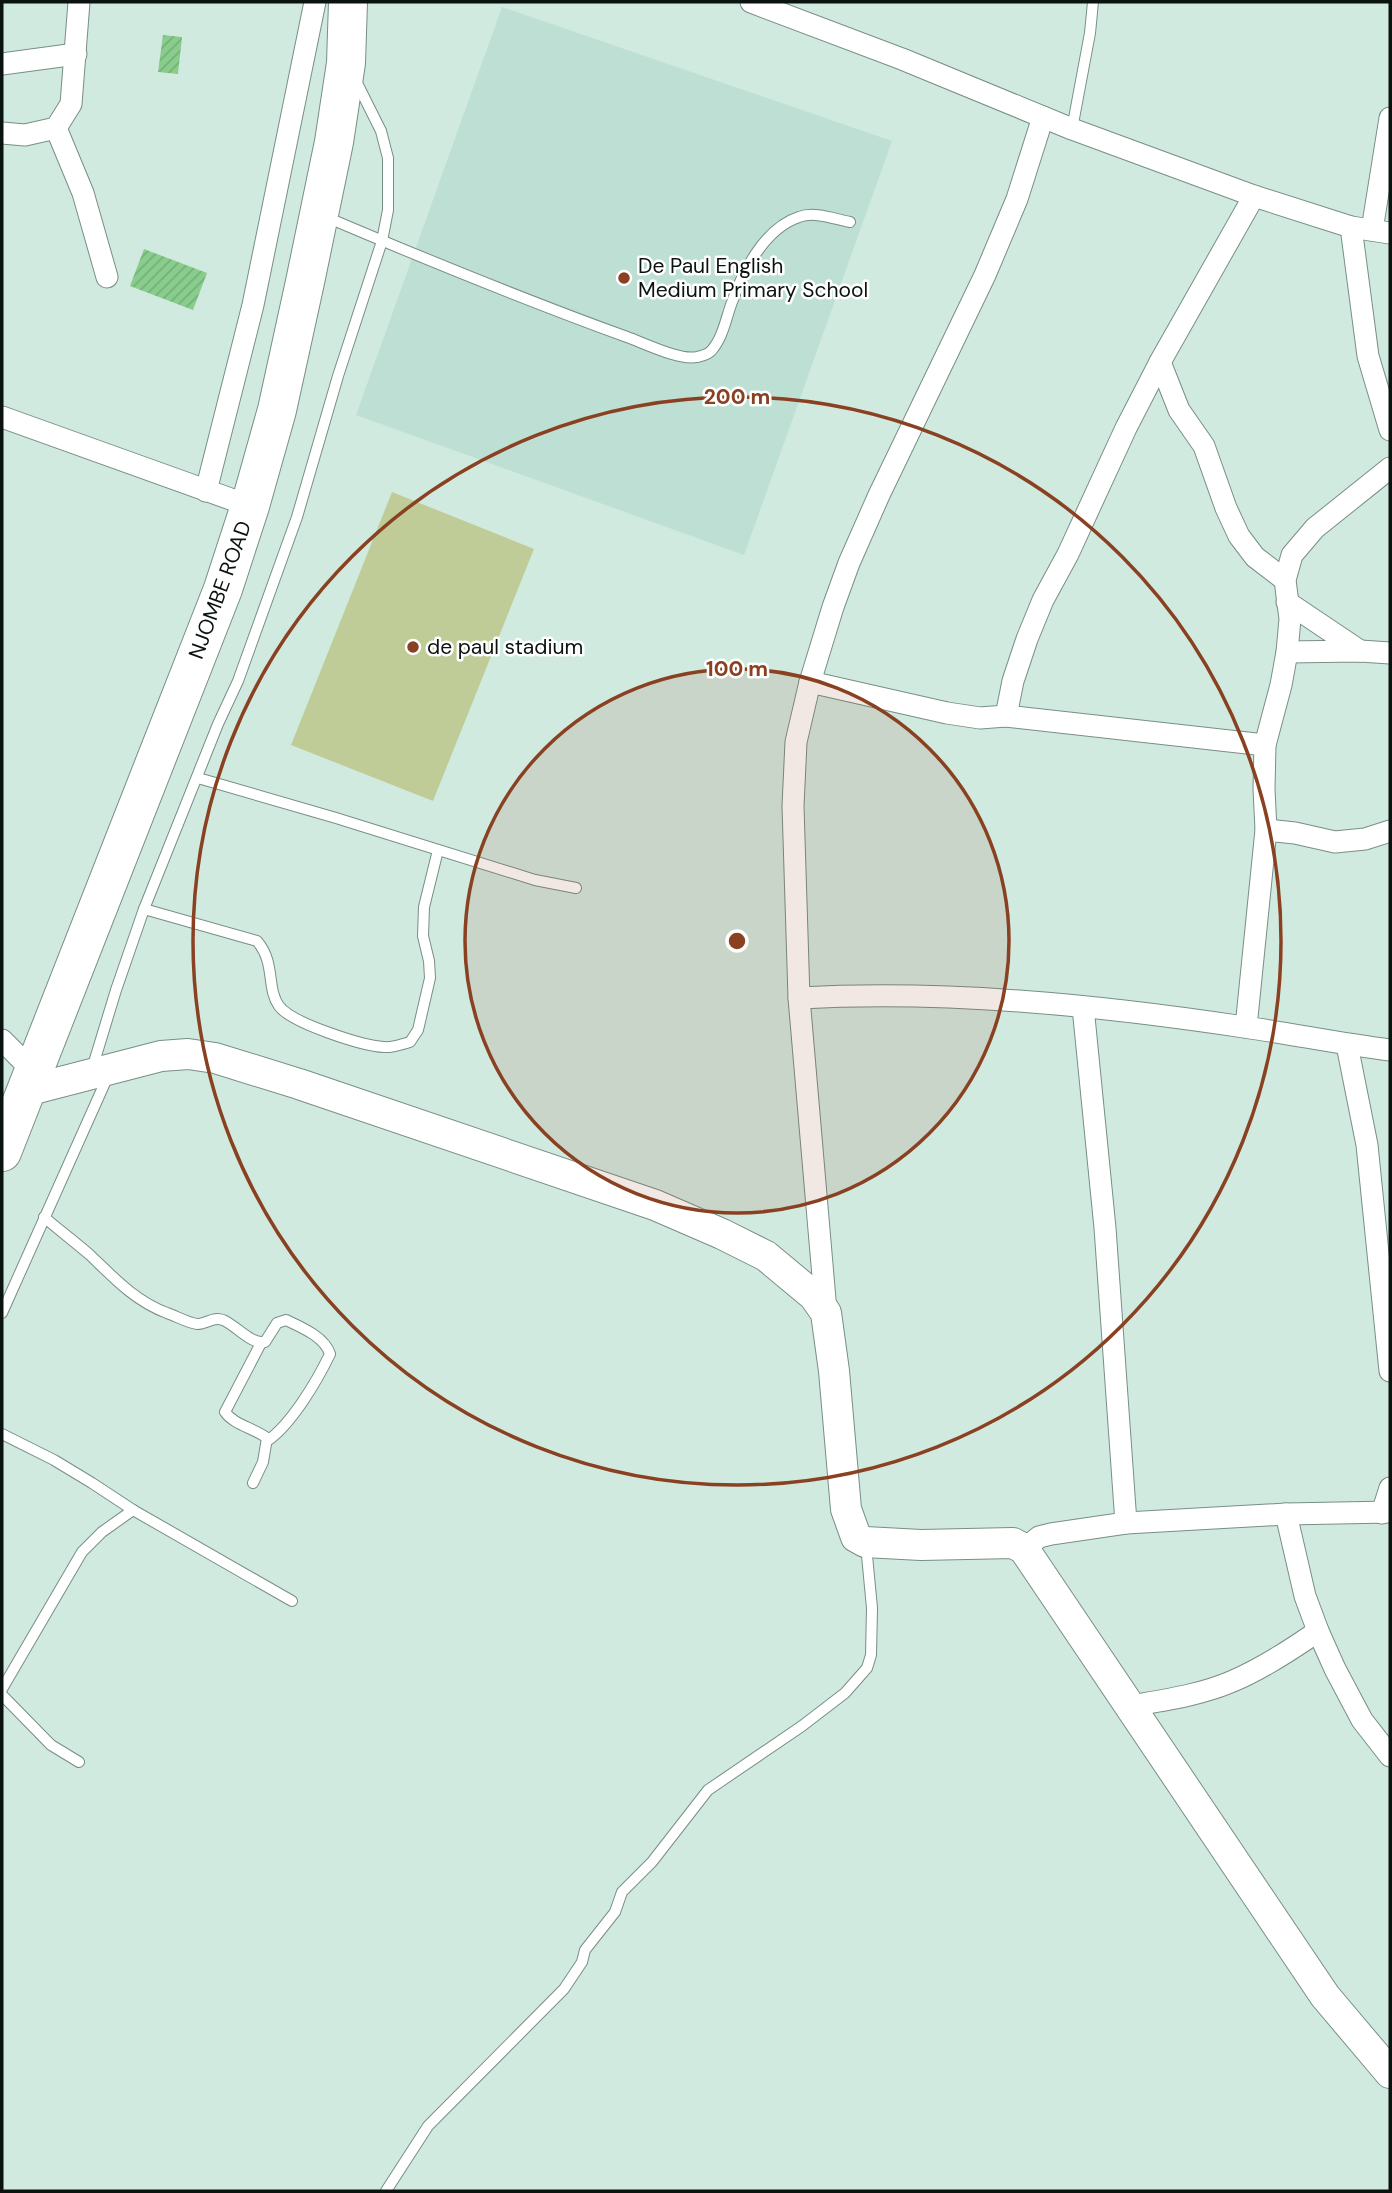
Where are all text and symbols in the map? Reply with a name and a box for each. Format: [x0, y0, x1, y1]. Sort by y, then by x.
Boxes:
place label: De Paul English Medium Primary School [638, 252, 868, 304]
marker: De Paul English Medium Primary School [616, 270, 632, 286]
text: 200 m [704, 383, 770, 411]
street label: NJOMBE ROAD [182, 517, 258, 663]
place label: de paul stadium [427, 633, 583, 661]
marker: de paul stadium [405, 639, 421, 655]
text: 100 m [706, 655, 768, 683]
centre of rings [725, 929, 749, 953]

